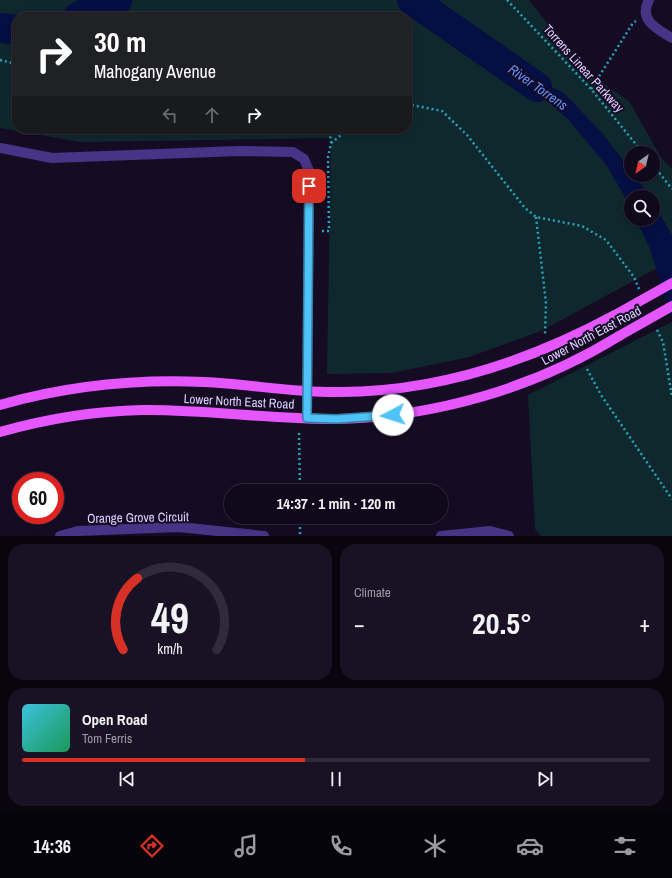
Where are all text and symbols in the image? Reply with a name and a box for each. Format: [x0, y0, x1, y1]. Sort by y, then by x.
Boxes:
street label: Torrens Linear Parkway [540, 21, 628, 116]
text: 30 m [94, 23, 146, 61]
icon: right [28, 28, 80, 80]
text: Mahogany Avenue [94, 59, 216, 84]
water label: River Torrens [505, 60, 571, 114]
icon: left [159, 104, 181, 126]
icon: ahead [201, 104, 223, 126]
icon: right [243, 104, 265, 126]
north arrow [624, 146, 660, 182]
map controls [624, 146, 660, 226]
pin [292, 169, 326, 203]
icon: arrive [298, 175, 320, 197]
button: search [624, 190, 660, 226]
street label: Lower North East Road [538, 302, 644, 369]
street label: Lower North East Road [183, 390, 295, 413]
position arrow [372, 394, 414, 436]
speed limit sign: 60 [12, 472, 64, 524]
text: 14:37 · 1 min · 120 m [277, 493, 395, 514]
street label: Orange Grove Circuit [87, 508, 189, 527]
text: Climate [354, 584, 391, 601]
text: 49 [151, 590, 189, 646]
text: 20.5° [472, 603, 532, 643]
text: − [354, 609, 365, 639]
text: + [639, 609, 650, 639]
text: km/h [157, 639, 183, 658]
text: Open Road [82, 709, 148, 730]
text: Tom Ferris [82, 730, 132, 747]
icon: previous [116, 768, 138, 790]
icon: pause [325, 768, 347, 790]
icon: next [534, 768, 556, 790]
icon: directions [138, 832, 166, 860]
icon: music [232, 832, 260, 860]
icon: phone [327, 832, 355, 860]
icon: climate [421, 832, 449, 860]
icon: car [516, 832, 544, 860]
icon: filters [611, 832, 639, 860]
text: 14:36 [33, 834, 71, 859]

